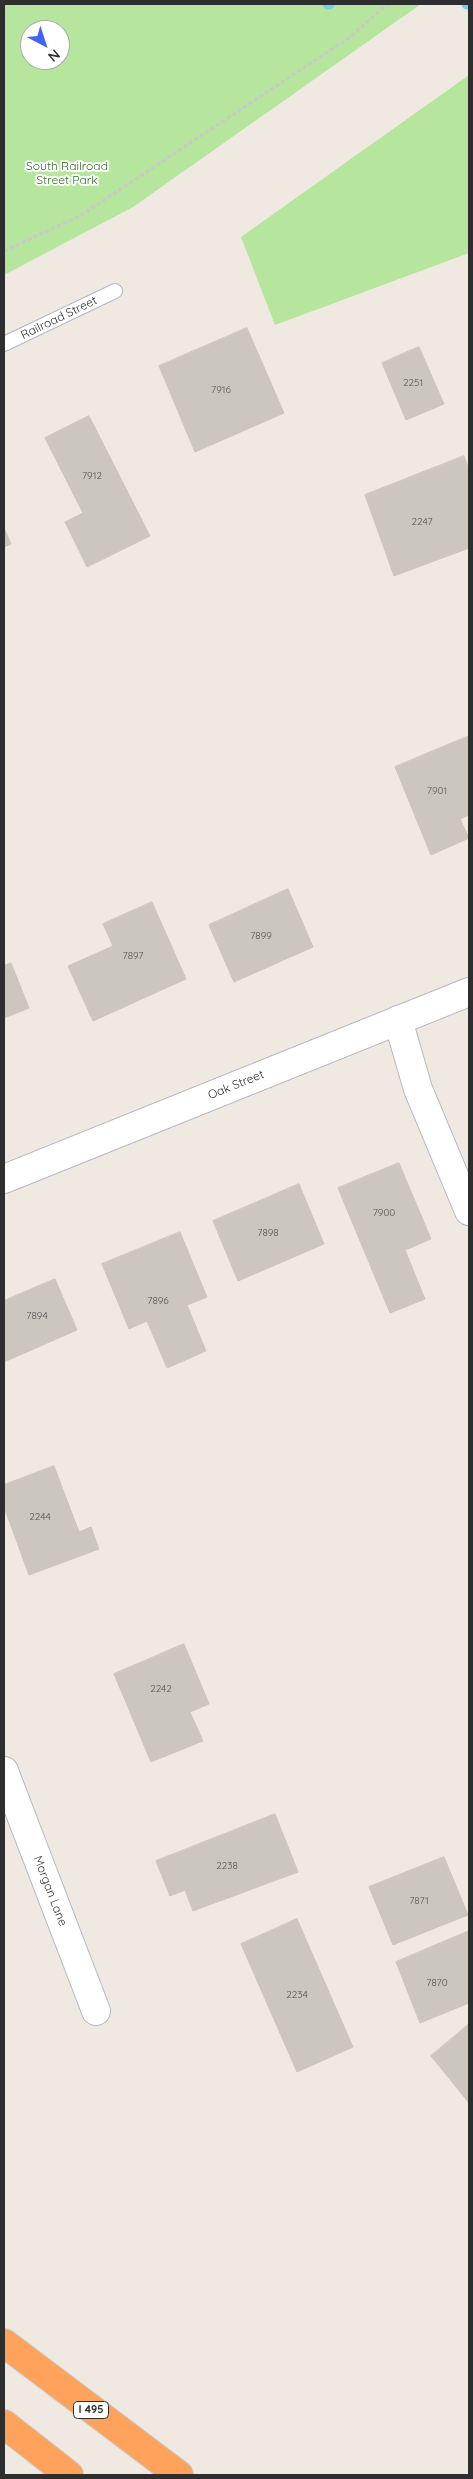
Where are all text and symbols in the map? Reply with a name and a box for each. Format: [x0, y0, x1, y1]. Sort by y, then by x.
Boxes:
north arrow [20, 20, 70, 70]
text: N [44, 46, 64, 66]
park label: South Railroad Street Park [26, 159, 108, 187]
street label: Railroad Street [19, 293, 99, 343]
house number: 2251 [403, 377, 423, 389]
house number: 7916 [211, 384, 231, 396]
house number: 7912 [82, 470, 102, 482]
house number: 2247 [411, 516, 433, 528]
house number: 7901 [427, 785, 447, 797]
house number: 7899 [250, 930, 272, 942]
house number: 7897 [123, 950, 143, 962]
street label: Oak Street [206, 1067, 266, 1103]
house number: 7900 [373, 1207, 395, 1219]
house number: 7898 [257, 1227, 279, 1239]
house number: 7896 [147, 1295, 169, 1307]
house number: 7894 [26, 1310, 48, 1322]
house number: 2244 [29, 1511, 51, 1523]
house number: 2242 [150, 1683, 172, 1695]
street label: Morgan Lane [30, 1854, 70, 1928]
house number: 2238 [216, 1860, 238, 1872]
house number: 7871 [409, 1895, 429, 1907]
house number: 7870 [426, 1977, 448, 1989]
house number: 2234 [286, 1989, 308, 2001]
road number: I 495 [74, 2402, 108, 2418]

